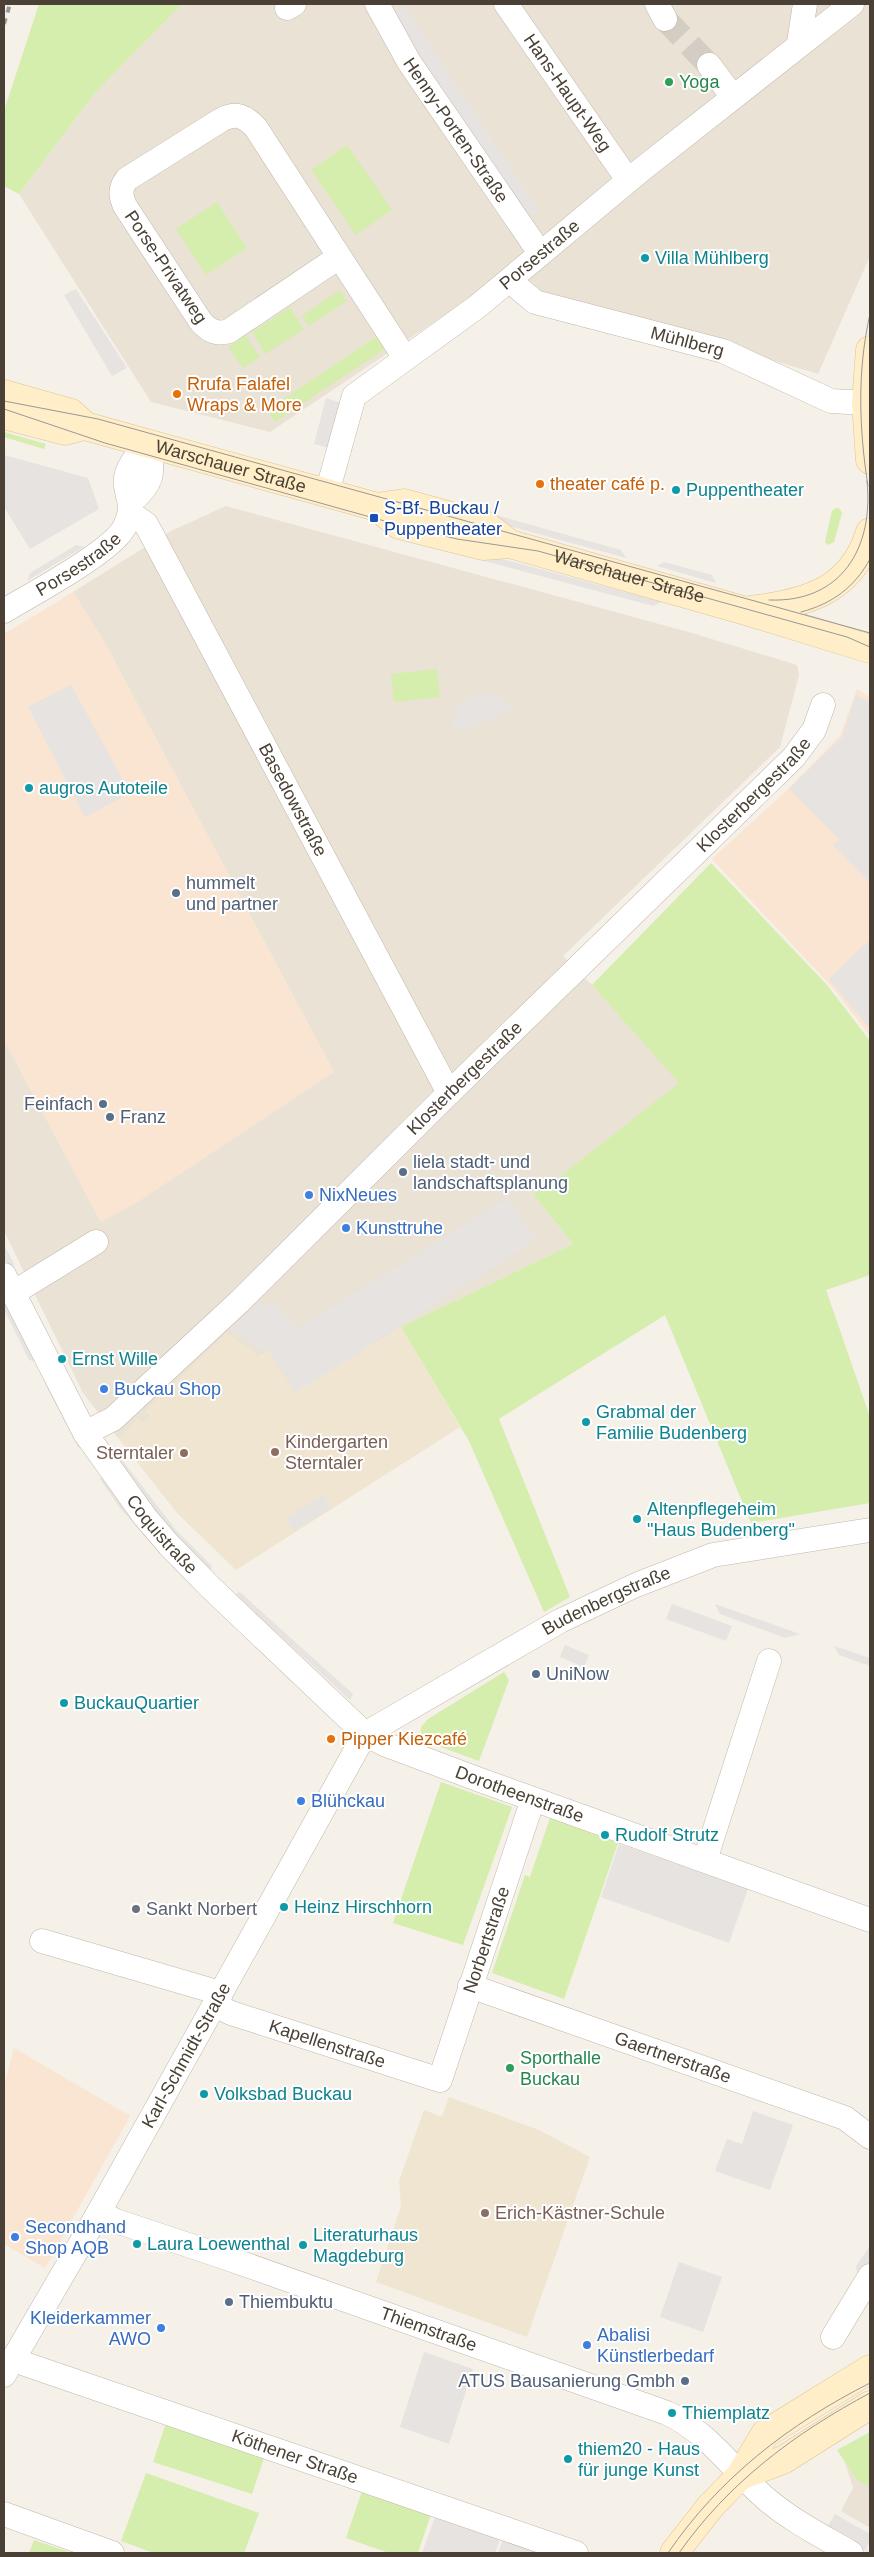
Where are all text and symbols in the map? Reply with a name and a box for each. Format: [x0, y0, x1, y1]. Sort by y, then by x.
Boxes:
street label: Hans-Haupt-Weg [520, 30, 615, 155]
street label: Henny-Porten-Straße [399, 54, 512, 206]
place label: Yoga [679, 72, 720, 92]
marker: Yoga [663, 76, 675, 88]
street label: Porse-Privatweg [121, 207, 211, 327]
street label: Porsestraße [495, 216, 584, 294]
place label: Villa Mühlberg [655, 248, 769, 268]
marker: Villa Mühlberg [639, 252, 651, 264]
street label: Mühlberg [648, 323, 726, 361]
place label: Rrufa Falafel Wraps & More [187, 374, 302, 415]
marker: Rrufa Falafel Wraps & More [171, 388, 183, 400]
street label: Warschauer Straße [153, 436, 308, 497]
place label: theater café p. [550, 474, 665, 494]
marker: theater café p. [534, 478, 546, 490]
place label: Puppentheater [686, 480, 804, 500]
marker: Puppentheater [670, 484, 682, 496]
place label: S-Bf. Buckau / Puppentheater [384, 498, 502, 539]
marker: S-Bf. Buckau / Puppentheater [368, 512, 380, 524]
street label: Porsestraße [32, 529, 125, 600]
street label: Warschauer Straße [552, 546, 707, 607]
street label: Klosterbergestraße [693, 734, 815, 856]
street label: Basedowstraße [255, 740, 331, 860]
place label: augros Autoteile [39, 778, 168, 798]
marker: augros Autoteile [23, 782, 35, 794]
place label: hummelt und partner [186, 873, 278, 914]
marker: hummelt und partner [170, 887, 182, 899]
street label: Klosterbergestraße [403, 1017, 526, 1139]
place label: Feinfach [24, 1094, 93, 1114]
marker: Feinfach [97, 1098, 109, 1110]
place label: Franz [120, 1107, 166, 1127]
marker: Franz [104, 1111, 116, 1123]
place label: liela stadt- und landschaftsplanung [413, 1152, 568, 1193]
marker: liela stadt- und landschaftsplanung [397, 1166, 409, 1178]
place label: NixNeues [319, 1185, 397, 1205]
marker: NixNeues [303, 1189, 315, 1201]
place label: Kunsttruhe [356, 1218, 443, 1238]
marker: Kunsttruhe [340, 1222, 352, 1234]
place label: Ernst Wille [72, 1349, 158, 1369]
marker: Ernst Wille [56, 1353, 68, 1365]
place label: Buckau Shop [114, 1379, 221, 1399]
marker: Buckau Shop [98, 1383, 110, 1395]
place label: Grabmal der Familie Budenberg [596, 1402, 747, 1443]
marker: Grabmal der Familie Budenberg [580, 1416, 592, 1428]
place label: Kindergarten Sterntaler [285, 1432, 388, 1473]
place label: Sterntaler [96, 1443, 174, 1463]
marker: Kindergarten Sterntaler [269, 1446, 281, 1458]
marker: Sterntaler [178, 1447, 190, 1459]
street label: Coquistraße [122, 1491, 202, 1578]
place label: Altenpflegeheim "Haus Budenberg" [647, 1499, 795, 1540]
marker: Altenpflegeheim "Haus Budenberg" [631, 1513, 643, 1525]
street label: Budenbergstraße [539, 1563, 673, 1639]
place label: UniNow [546, 1664, 610, 1684]
marker: UniNow [530, 1668, 542, 1680]
place label: BuckauQuartier [74, 1693, 199, 1713]
marker: BuckauQuartier [58, 1697, 70, 1709]
place label: Pipper Kiezcafé [341, 1729, 467, 1749]
marker: Pipper Kiezcafé [325, 1733, 337, 1745]
street label: Dorotheenstraße [453, 1762, 587, 1826]
place label: Blühckau [311, 1791, 385, 1811]
marker: Blühckau [295, 1795, 307, 1807]
place label: Rudolf Strutz [615, 1825, 719, 1845]
marker: Rudolf Strutz [599, 1829, 611, 1841]
street label: Norbertstraße [459, 1884, 513, 1996]
place label: Heinz Hirschhorn [294, 1897, 432, 1917]
place label: Sankt Norbert [146, 1899, 257, 1919]
marker: Heinz Hirschhorn [278, 1901, 290, 1913]
marker: Sankt Norbert [130, 1903, 142, 1915]
street label: Karl-Schmidt-Straße [138, 1979, 235, 2131]
street label: Kapellenstraße [267, 2016, 388, 2072]
street label: Gaertnerstraße [612, 2028, 734, 2087]
place label: Sporthalle Buckau [520, 2048, 601, 2089]
marker: Sporthalle Buckau [504, 2062, 516, 2074]
place label: Volksbad Buckau [214, 2084, 352, 2104]
marker: Volksbad Buckau [198, 2088, 210, 2100]
place label: Erich-Kästner-Schule [495, 2203, 665, 2223]
marker: Erich-Kästner-Schule [479, 2207, 491, 2219]
place label: Secondhand Shop AQB [25, 2217, 126, 2258]
place label: Literaturhaus Magdeburg [313, 2225, 418, 2266]
marker: Secondhand Shop AQB [9, 2231, 21, 2243]
place label: Laura Loewenthal [147, 2234, 290, 2254]
marker: Laura Loewenthal [131, 2238, 143, 2250]
marker: Literaturhaus Magdeburg [297, 2239, 309, 2251]
place label: Thiembuktu [239, 2292, 333, 2312]
marker: Thiembuktu [223, 2296, 235, 2308]
street label: Thiemstraße [378, 2303, 480, 2355]
place label: Kleiderkammer AWO [30, 2308, 151, 2349]
marker: Kleiderkammer AWO [155, 2322, 167, 2334]
place label: Abalisi Künstlerbedarf [597, 2325, 715, 2366]
marker: Abalisi Künstlerbedarf [581, 2339, 593, 2351]
place label: ATUS Bausanierung Gmbh [458, 2371, 675, 2391]
marker: ATUS Bausanierung Gmbh [679, 2375, 691, 2387]
place label: Thiemplatz [682, 2403, 770, 2423]
marker: Thiemplatz [666, 2407, 678, 2419]
street label: Köthener Straße [229, 2426, 361, 2488]
place label: thiem20 - Haus für junge Kunst [578, 2439, 700, 2480]
marker: thiem20 - Haus für junge Kunst [562, 2453, 574, 2465]

